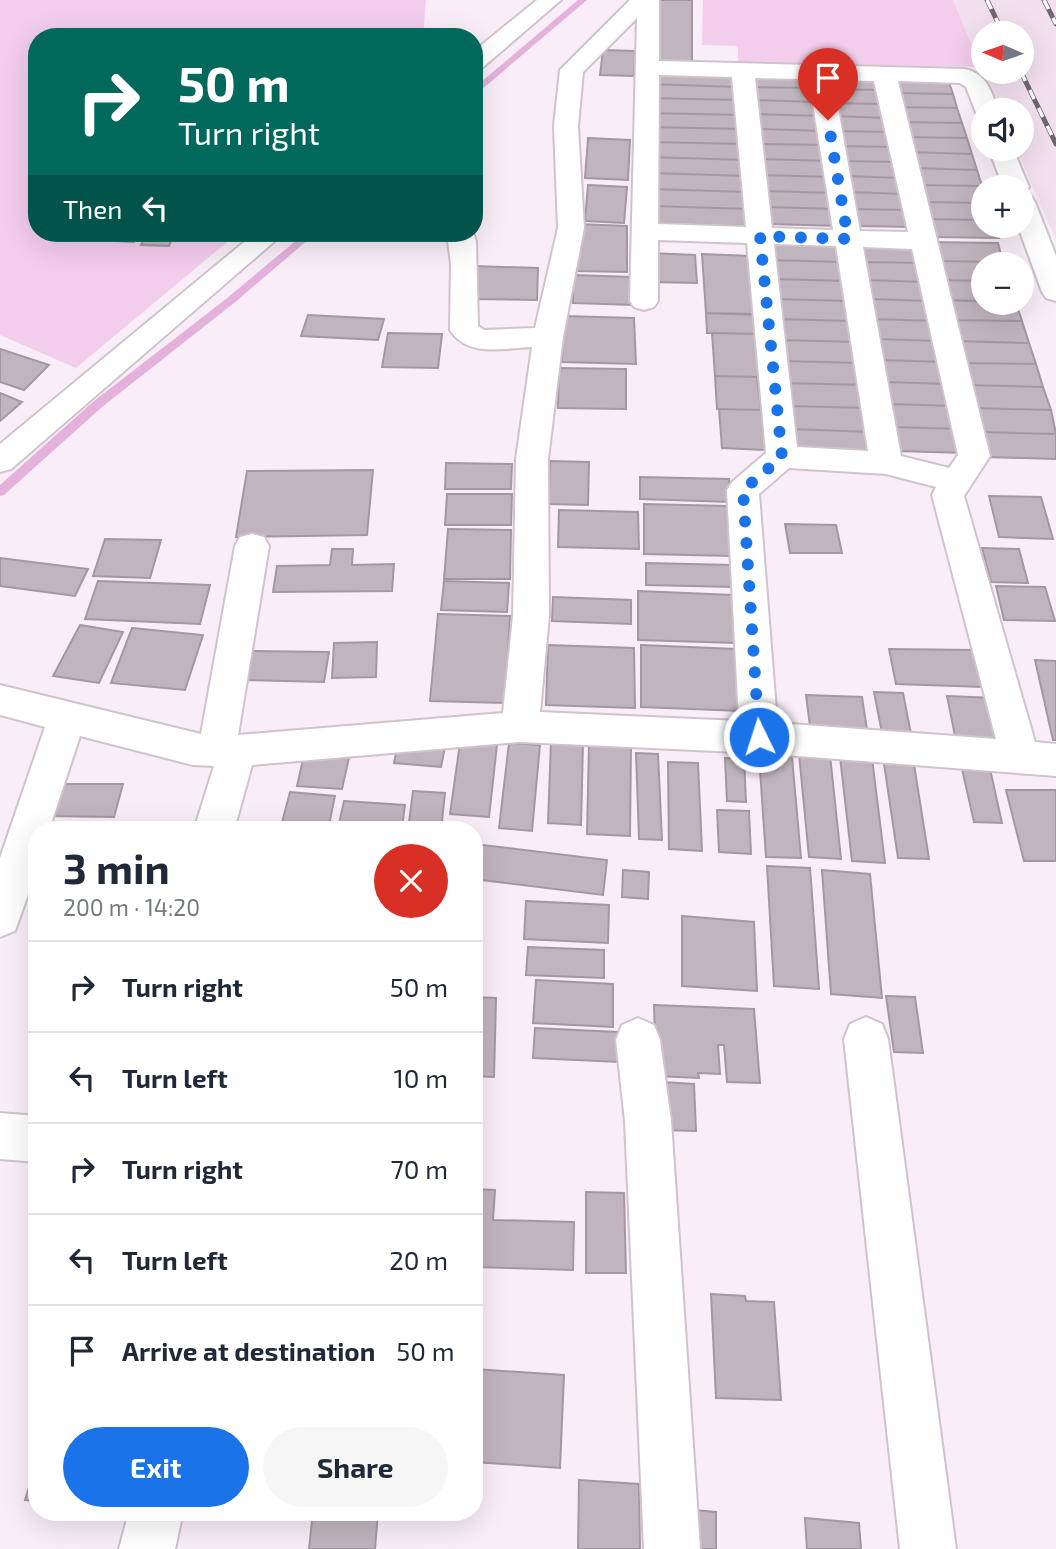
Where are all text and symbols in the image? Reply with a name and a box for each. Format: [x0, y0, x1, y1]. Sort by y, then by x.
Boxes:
north arrow [971, 21, 1034, 84]
map controls [971, 21, 1034, 315]
pin [798, 48, 858, 120]
text: 50 m [178, 53, 290, 112]
icon: right [63, 56, 154, 147]
icon: arrive [809, 59, 847, 97]
button: sound [971, 98, 1034, 161]
text: Turn right [178, 113, 320, 151]
button: + [971, 175, 1034, 238]
icon: left [136, 189, 174, 227]
text: Then [63, 193, 122, 224]
button: − [971, 252, 1034, 315]
position arrow [722, 700, 796, 774]
text: 3 min [63, 842, 170, 892]
button: close [374, 844, 448, 918]
text: 200 m · 14:20 [63, 893, 200, 921]
icon: right [63, 968, 101, 1006]
text: Turn right [122, 971, 243, 1002]
text: 50 m [390, 971, 448, 1002]
icon: left [63, 1059, 101, 1097]
text: Turn left [122, 1062, 228, 1093]
text: 10 m [393, 1062, 448, 1093]
icon: right [63, 1150, 101, 1188]
text: Turn right [122, 1153, 243, 1184]
text: 70 m [390, 1153, 448, 1184]
icon: left [63, 1241, 101, 1279]
text: Turn left [122, 1244, 228, 1275]
text: 20 m [389, 1244, 448, 1275]
icon: arrive [63, 1332, 101, 1370]
text: Arrive at destination [122, 1335, 375, 1366]
text: 50 m [396, 1335, 455, 1366]
button: Exit [63, 1427, 249, 1507]
button: Share [263, 1427, 448, 1507]

